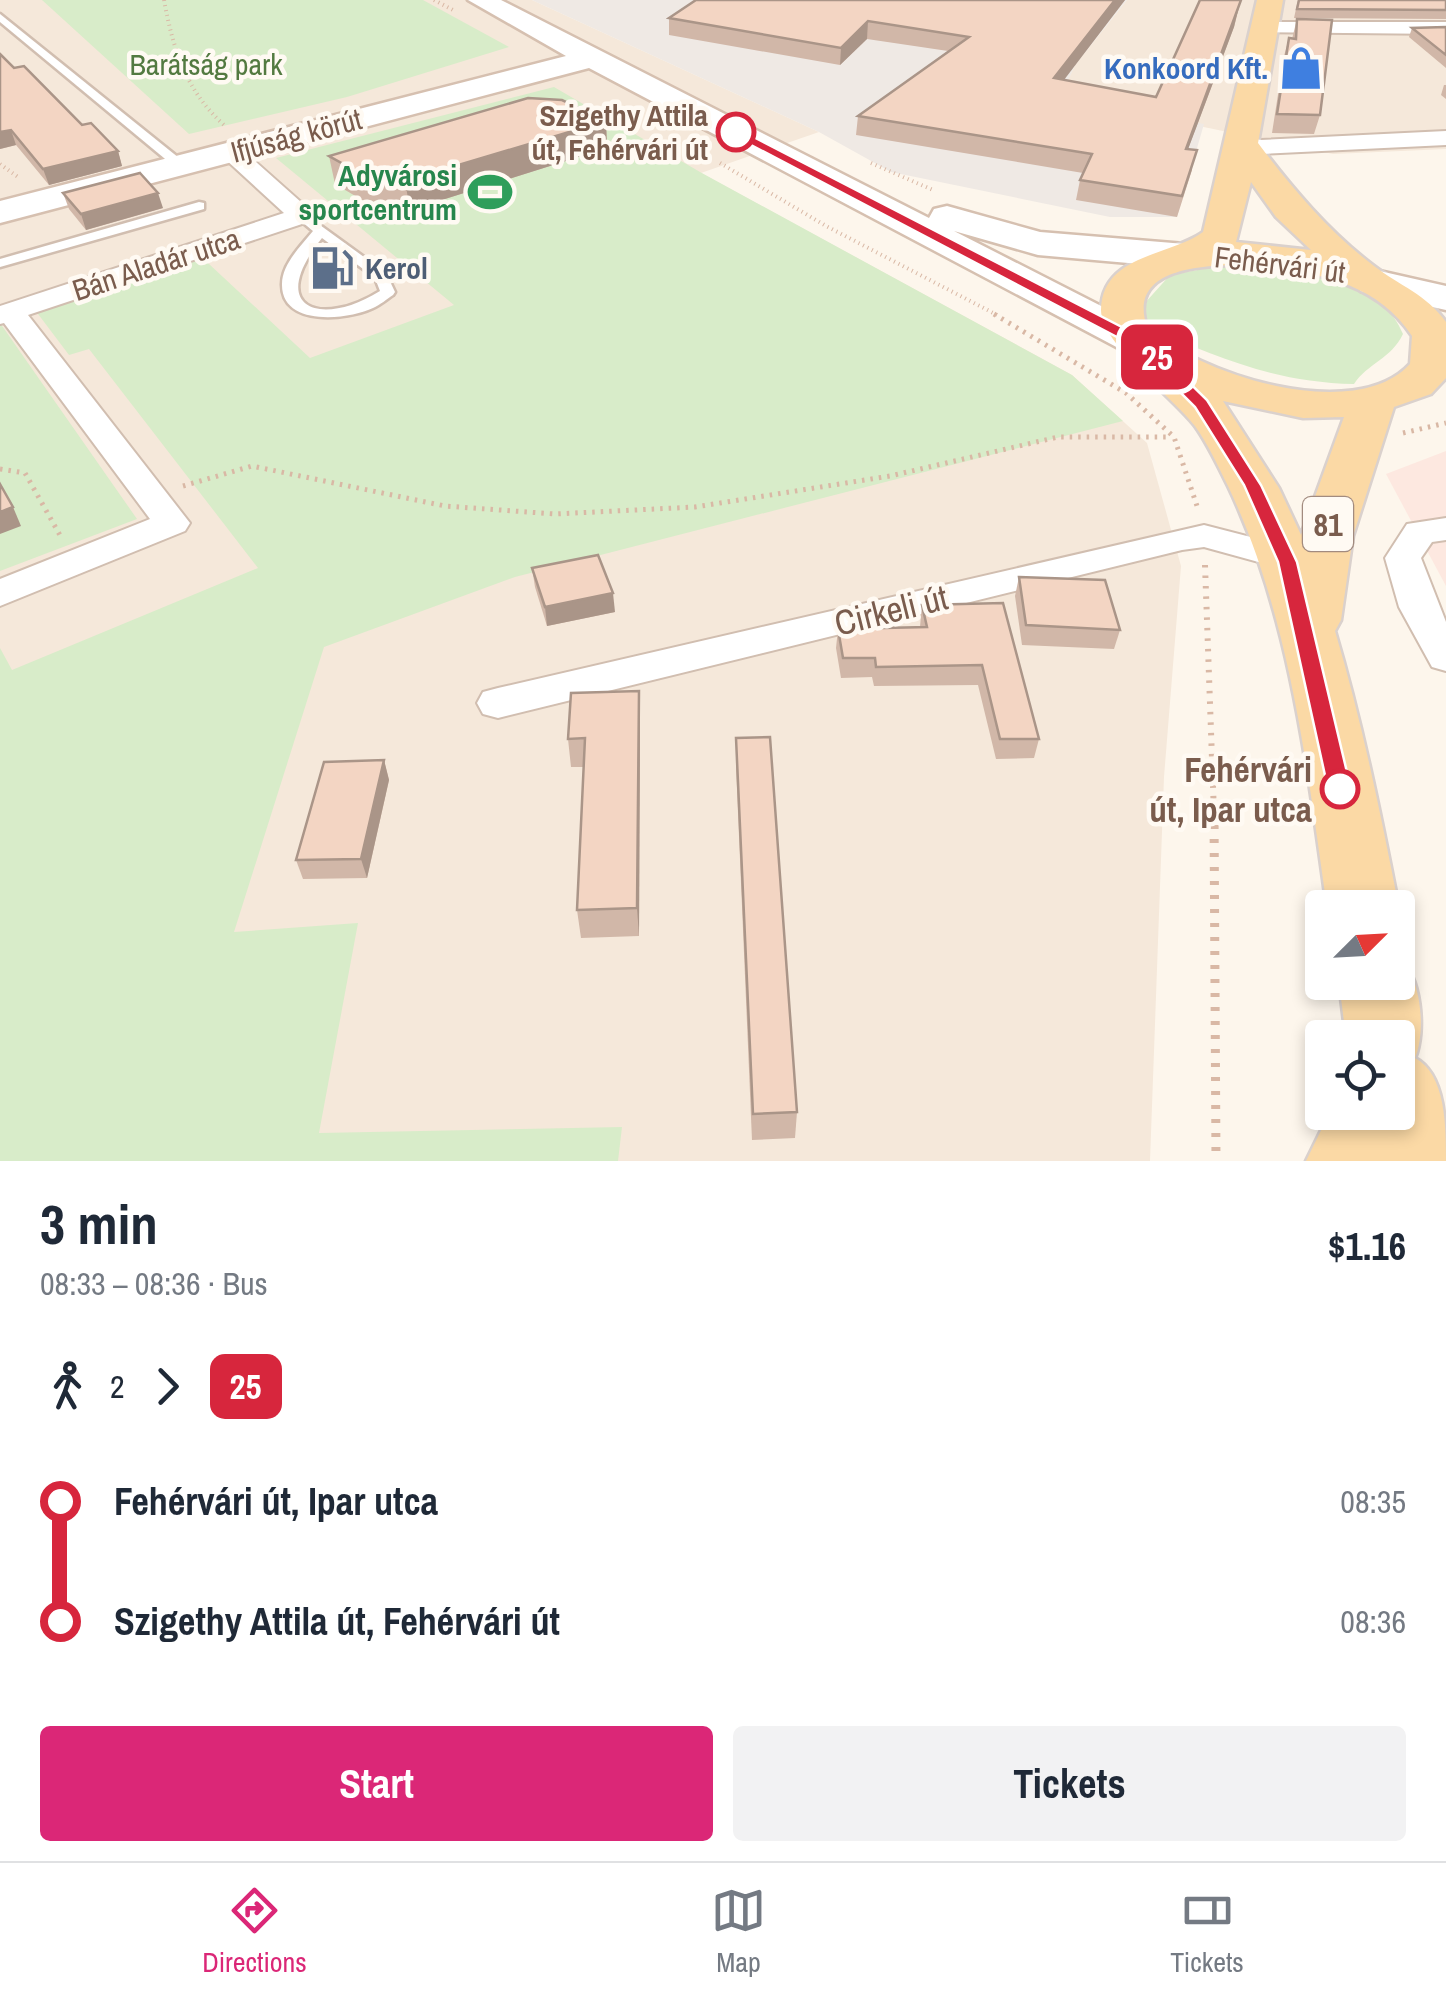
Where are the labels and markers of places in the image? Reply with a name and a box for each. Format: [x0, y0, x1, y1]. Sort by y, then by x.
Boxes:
shop icon: Konkoord Kft. [1277, 44, 1325, 92]
place label: Konkoord Kft. [1104, 48, 1268, 88]
place label: Szigethy Attila út, Fehérvári út [531, 95, 708, 169]
marker: Szigethy Attila út, Fehérvári út [717, 113, 755, 151]
place label: Adyvárosi sportcentrum [298, 155, 457, 229]
sports icon: Adyvárosi sportcentrum [466, 168, 514, 216]
fuel station icon: Kerol [308, 244, 356, 292]
place label: Kerol [365, 248, 428, 288]
place label: Fehérvári út, Ipar utca [1149, 746, 1312, 833]
marker: Fehérvári út, Ipar utca [1321, 770, 1359, 808]

